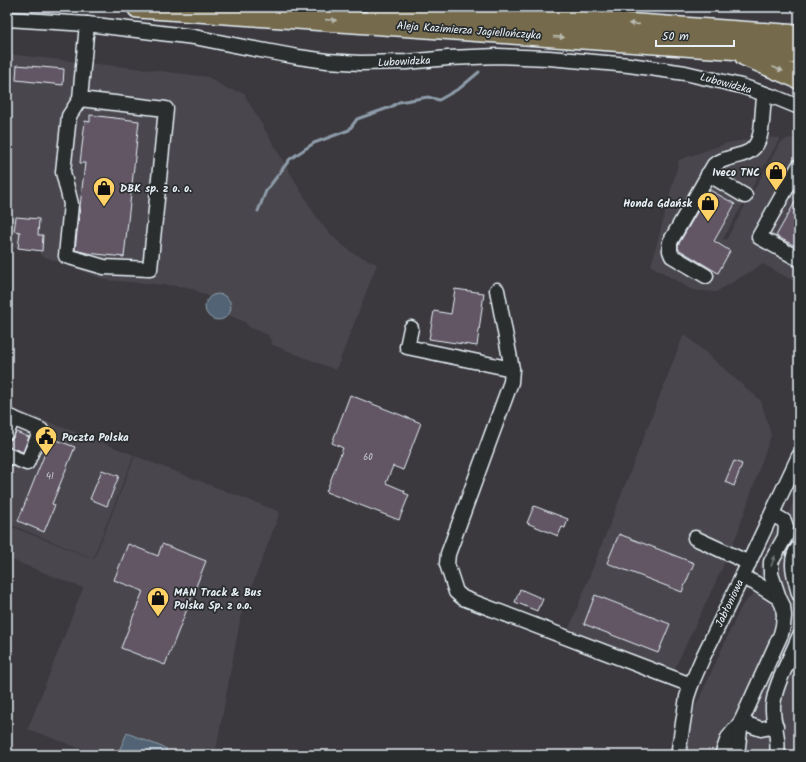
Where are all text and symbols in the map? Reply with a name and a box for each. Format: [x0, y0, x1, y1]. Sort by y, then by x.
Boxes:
one-way arrow [325, 17, 337, 24]
street label: Aleja Kazimierza Jagiellończyka [396, 17, 542, 45]
one-way arrow [628, 21, 640, 28]
scale bar [656, 22, 734, 48]
text: 50 m [662, 27, 689, 46]
one-way arrow [553, 33, 565, 40]
street label: Lubowidzka [377, 52, 431, 72]
one-way arrow [773, 66, 784, 72]
street label: Lubowidzka [698, 68, 754, 99]
shop icon: Iveco TNC [763, 159, 789, 192]
place label: Iveco TNC [712, 164, 760, 182]
shop icon: DBK sp. z o. o. [91, 175, 117, 208]
place label: DBK sp. z o. o. [120, 180, 192, 198]
shop icon: Honda Gdańsk [695, 190, 721, 223]
place label: Honda Gdańsk [623, 195, 693, 213]
public building icon: Poczta Polska [33, 424, 59, 457]
place label: Poczta Polska [62, 429, 129, 447]
house number: 60 [363, 450, 373, 465]
house number: 41 [46, 469, 54, 484]
one-way arrow [771, 554, 777, 566]
street label: Jabłoniowa [711, 577, 749, 630]
place label: MAN Track & Bus Polska Sp. z o.o. [174, 584, 262, 615]
shop icon: MAN Track & Bus Polska Sp. z o.o. [145, 585, 171, 618]

